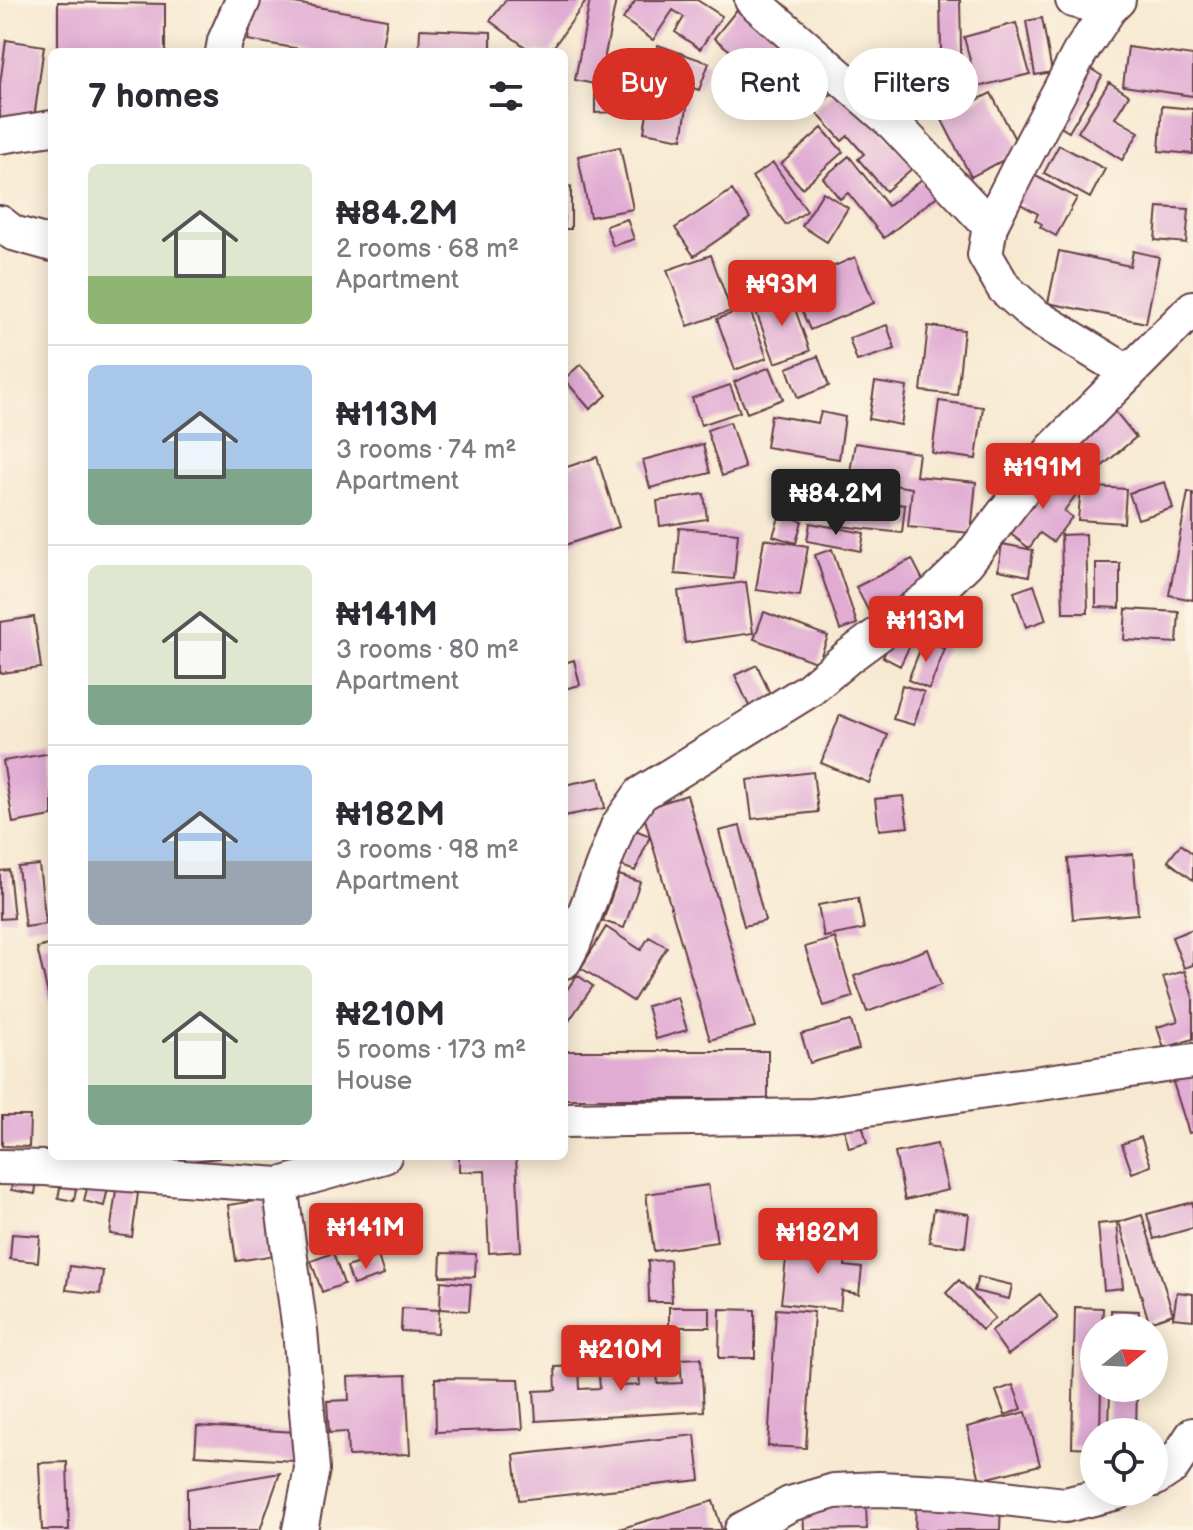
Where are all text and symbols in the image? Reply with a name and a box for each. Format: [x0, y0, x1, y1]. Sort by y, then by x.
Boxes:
chip: Buy [592, 48, 695, 120]
chip: Rent [711, 48, 828, 120]
chip: Filters [844, 48, 978, 120]
icon: filters [484, 74, 528, 118]
text: 7 homes [88, 76, 219, 117]
text: ₦84.2M [336, 193, 458, 234]
icon: home [152, 196, 248, 292]
text: 2 rooms · 68 m² [336, 234, 519, 265]
pin: ₦93M [735, 260, 829, 328]
text: Apartment [336, 265, 459, 296]
text: ₦93M [746, 270, 818, 301]
text: ₦113M [336, 394, 438, 435]
icon: home [152, 397, 248, 493]
text: 3 rooms · 74 m² [336, 435, 516, 466]
pin: ₦191M [987, 443, 1099, 511]
text: ₦191M [1004, 453, 1082, 484]
text: Apartment [336, 466, 459, 497]
pin: ₦84.2M [771, 469, 901, 537]
text: ₦84.2M [789, 479, 883, 510]
text: ₦141M [336, 594, 438, 635]
pin: ₦113M [870, 596, 982, 664]
icon: home [152, 597, 248, 693]
text: ₦113M [887, 606, 965, 637]
text: 3 rooms · 80 m² [336, 635, 519, 666]
text: Apartment [336, 666, 459, 697]
text: ₦182M [336, 794, 445, 835]
icon: home [152, 797, 248, 893]
text: 3 rooms · 98 m² [336, 835, 519, 866]
text: Apartment [336, 866, 459, 897]
text: ₦210M [336, 994, 445, 1035]
icon: home [152, 997, 248, 1093]
text: 5 rooms · 173 m² [336, 1035, 526, 1066]
text: House [336, 1066, 412, 1097]
pin: ₦141M [310, 1203, 422, 1271]
pin: ₦182M [762, 1208, 874, 1276]
text: ₦141M [327, 1213, 405, 1244]
text: ₦182M [776, 1218, 860, 1249]
north arrow [1080, 1314, 1168, 1402]
map controls [1080, 1314, 1168, 1506]
pin: ₦210M [565, 1325, 677, 1393]
text: ₦210M [579, 1335, 663, 1366]
button: locate [1080, 1418, 1168, 1506]

